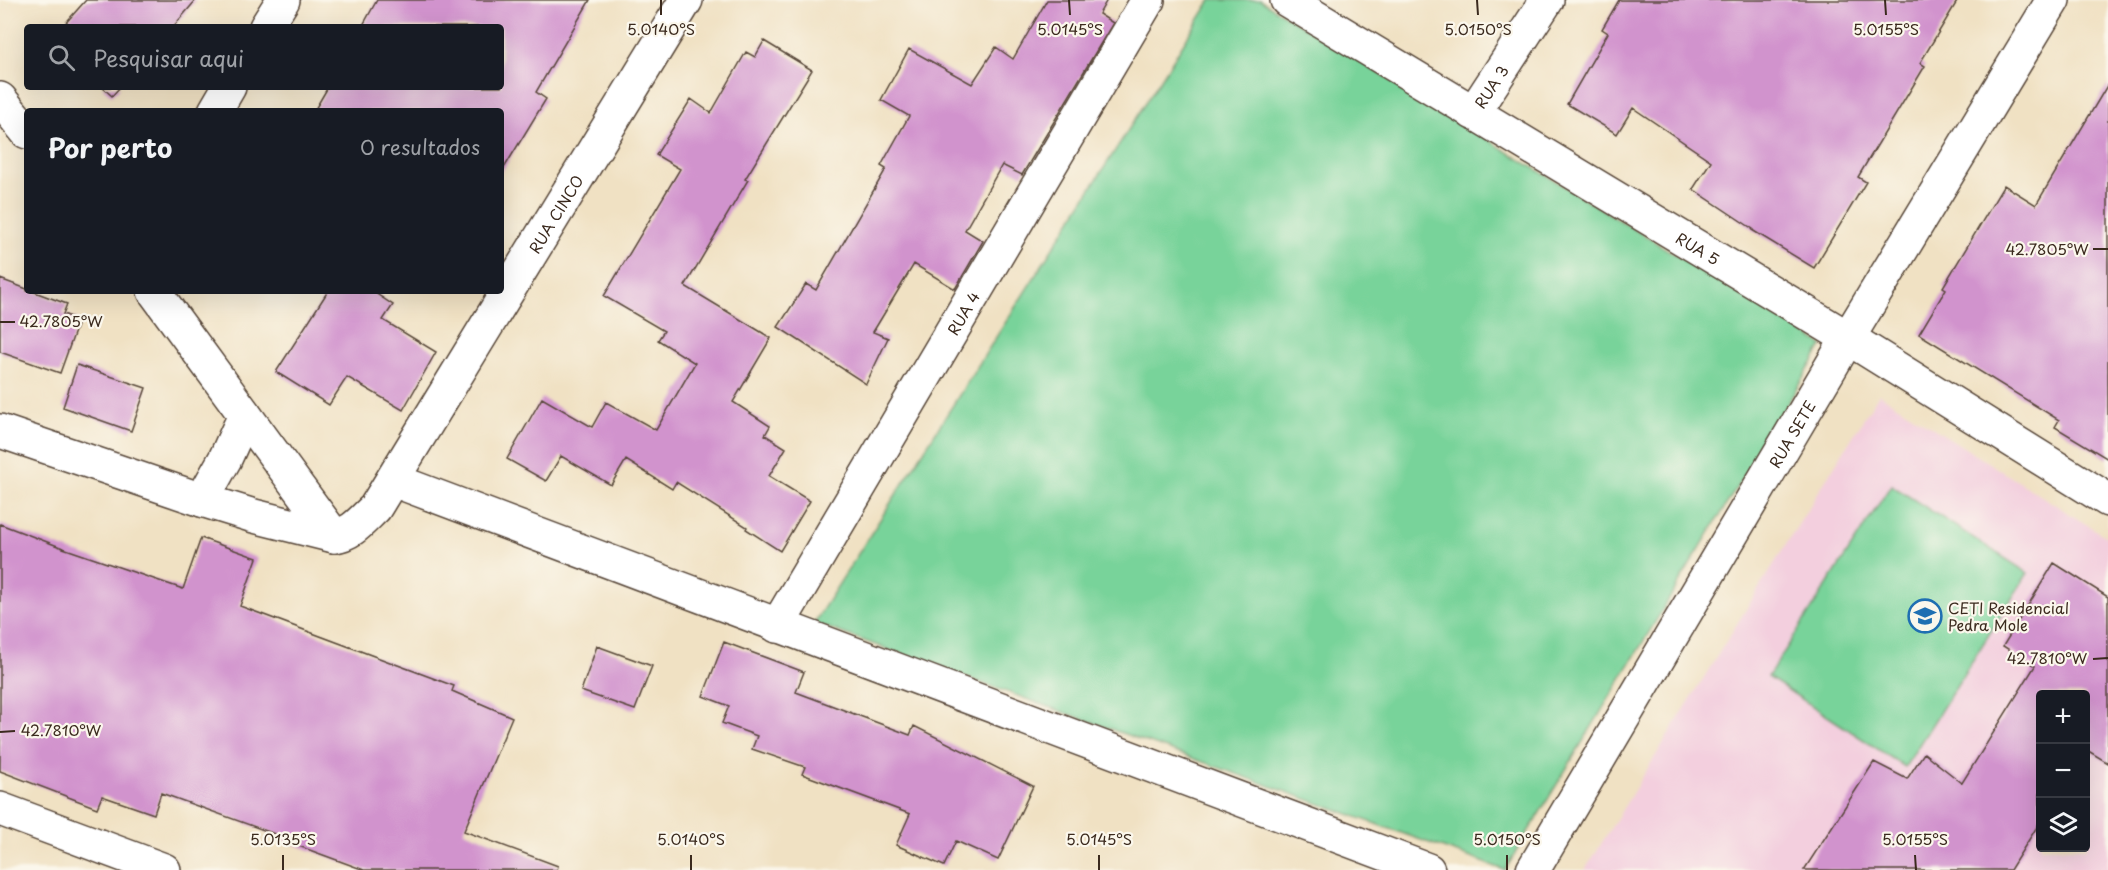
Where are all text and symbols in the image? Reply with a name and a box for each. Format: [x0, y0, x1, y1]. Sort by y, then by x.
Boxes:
text: 5.0140°S [627, 17, 695, 40]
text: 5.0145°S [1037, 17, 1103, 40]
text: 5.0150°S [1444, 17, 1512, 40]
text: 5.0155°S [1853, 17, 1919, 40]
search box [24, 24, 504, 90]
icon: search [45, 41, 78, 74]
text: Pesquisar aqui [93, 41, 244, 74]
street label: RUA 3 [1468, 60, 1513, 112]
text: Por perto [48, 128, 172, 167]
text: 0 resultados [360, 132, 480, 162]
street label: RUA CINCO [522, 170, 588, 257]
street label: RUA 5 [1672, 226, 1724, 270]
text: 42.7805°W [2005, 237, 2089, 260]
street label: RUA 4 [941, 287, 985, 339]
text: 42.7805°W [19, 309, 103, 332]
street label: RUA SETE [1762, 396, 1820, 472]
place label: CETI Residencial Pedra Mole [1948, 596, 2069, 636]
school or university icon: CETI Residencial Pedra Mole [1907, 598, 1943, 634]
text: 42.7810°W [2007, 646, 2088, 669]
map controls [2036, 690, 2090, 852]
button: + [2036, 690, 2090, 744]
text: 42.7810°W [21, 718, 102, 741]
button: − [2036, 744, 2090, 798]
button: layers [2036, 798, 2090, 852]
text: 5.0135°S [250, 827, 316, 850]
text: 5.0140°S [657, 827, 725, 850]
text: 5.0145°S [1066, 827, 1132, 850]
text: 5.0150°S [1473, 827, 1541, 850]
text: 5.0155°S [1882, 827, 1948, 850]

